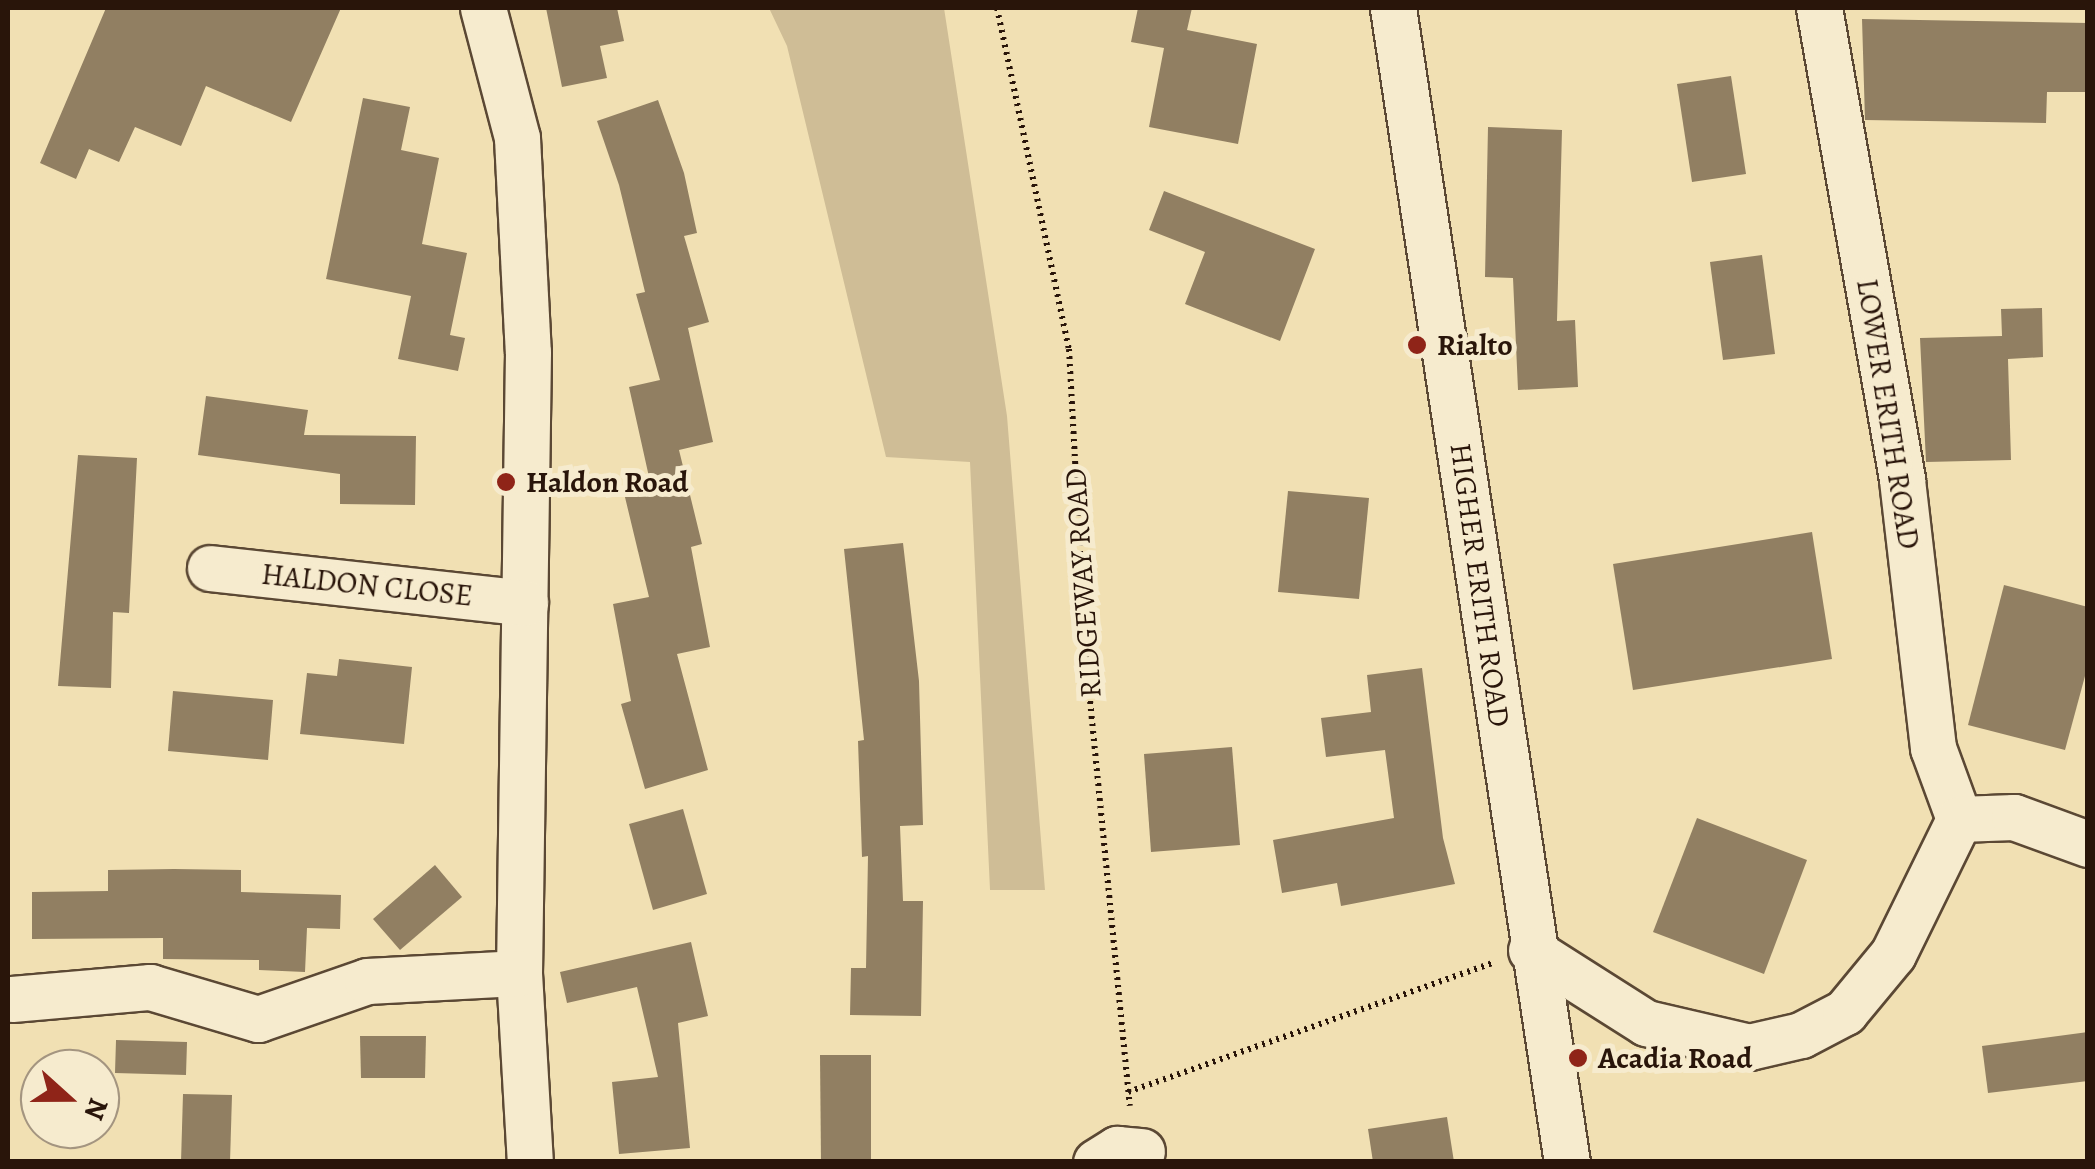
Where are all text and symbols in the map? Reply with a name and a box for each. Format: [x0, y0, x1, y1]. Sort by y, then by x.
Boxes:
street label: LOWER ERITH ROAD [1849, 276, 1927, 552]
place label: Rialto [1437, 327, 1513, 363]
marker: Rialto [1406, 334, 1428, 356]
street label: HIGHER ERITH ROAD [1442, 441, 1518, 729]
place label: Haldon Road [526, 464, 688, 500]
street label: RIDGEWAY ROAD [1057, 467, 1109, 699]
marker: Haldon Road [495, 471, 517, 493]
street label: HALDON CLOSE [260, 556, 474, 614]
place label: Acadia Road [1598, 1040, 1752, 1076]
marker: Acadia Road [1567, 1047, 1589, 1069]
north arrow [20, 1049, 120, 1149]
text: N [75, 1093, 118, 1125]

